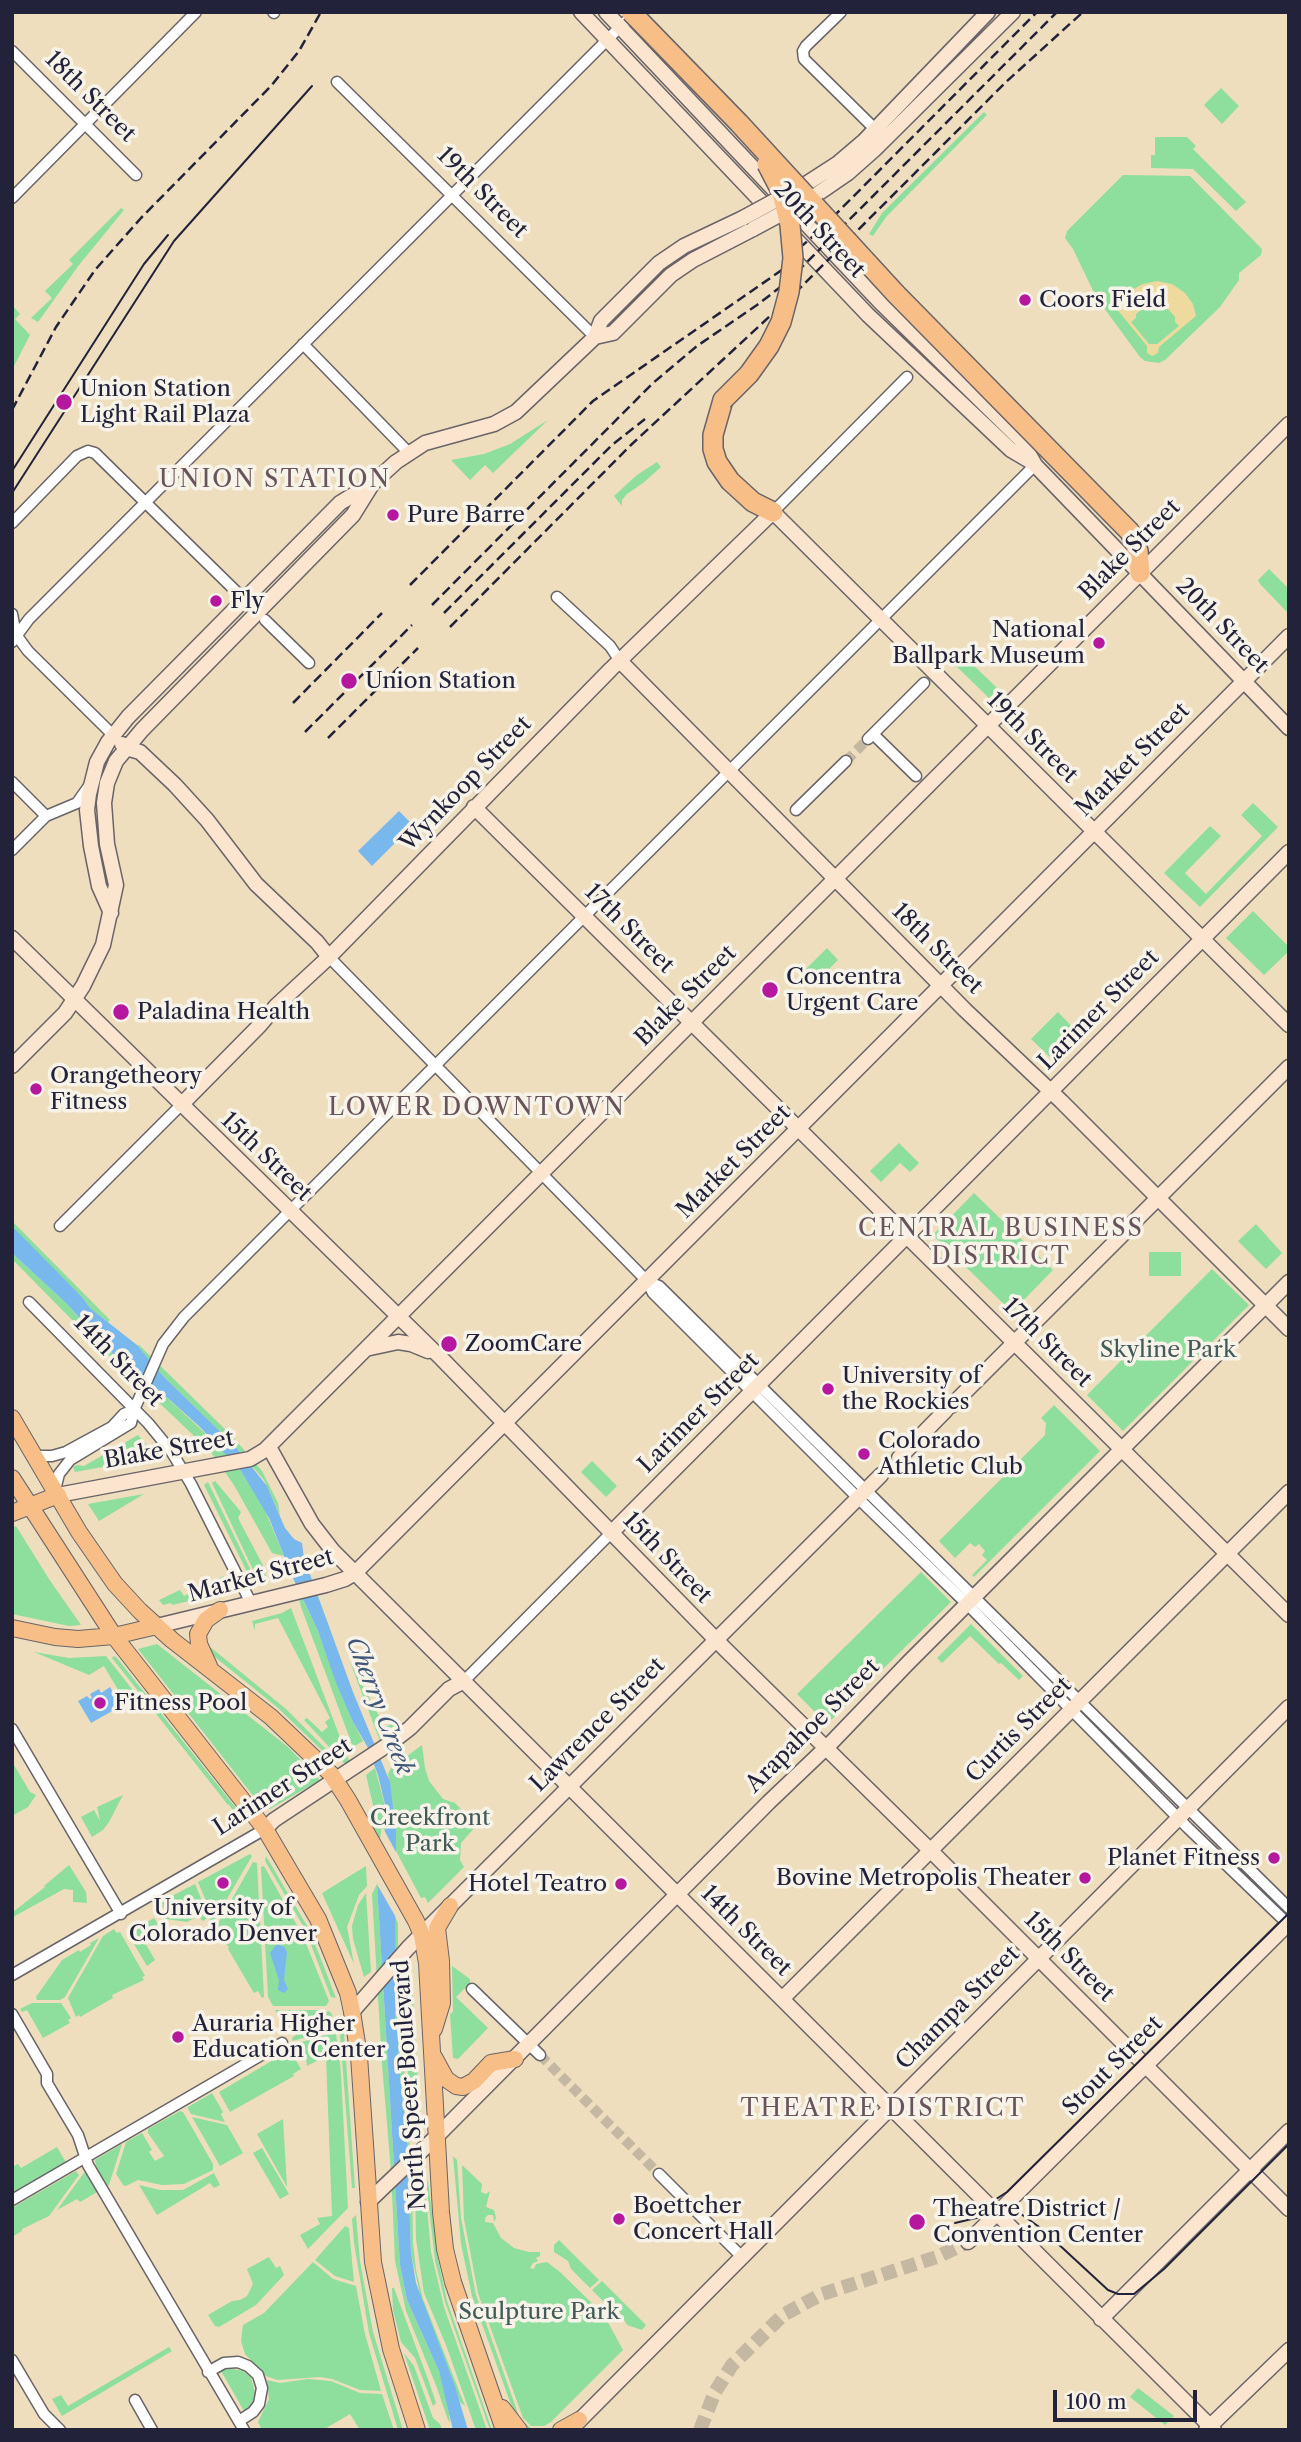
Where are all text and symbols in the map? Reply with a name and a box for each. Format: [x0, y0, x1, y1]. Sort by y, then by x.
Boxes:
street label: 18th Street [39, 46, 141, 148]
street label: 19th Street [431, 142, 533, 244]
street label: 20th Street [767, 176, 871, 284]
place label: Coors Field [1039, 286, 1166, 314]
marker: Coors Field [1017, 292, 1033, 308]
place label: Union Station Light Rail Plaza [80, 375, 250, 429]
marker: Union Station Light Rail Plaza [54, 392, 74, 412]
district label: UNION STATION [161, 466, 389, 494]
street label: Blake Street [1074, 494, 1186, 606]
place label: Pure Barre [407, 501, 525, 529]
marker: Pure Barre [385, 507, 401, 523]
street label: 20th Street [1170, 573, 1274, 679]
place label: Fly [230, 587, 264, 615]
marker: Fly [208, 593, 224, 609]
place label: National Ballpark Museum [892, 616, 1085, 670]
marker: National Ballpark Museum [1091, 635, 1107, 651]
place label: Union Station [365, 667, 516, 695]
marker: Union Station [339, 671, 359, 691]
street label: 19th Street [981, 687, 1083, 789]
street label: Market Street [1070, 697, 1196, 823]
street label: Wynkoop Street [395, 711, 537, 857]
street label: 17th Street [579, 879, 679, 979]
street label: 18th Street [886, 898, 988, 1000]
street label: Blake Street [630, 940, 742, 1052]
street label: Larimer Street [1033, 944, 1165, 1076]
place label: Concentra Urgent Care [786, 963, 918, 1017]
marker: Concentra Urgent Care [760, 980, 780, 1000]
place label: Paladina Health [137, 998, 310, 1026]
marker: Paladina Health [111, 1002, 131, 1022]
place label: Orangetheory Fitness [50, 1062, 202, 1116]
marker: Orangetheory Fitness [28, 1081, 44, 1097]
district label: LOWER DOWNTOWN [330, 1094, 624, 1122]
street label: Market Street [671, 1099, 797, 1225]
street label: 15th Street [215, 1107, 317, 1207]
district label: CENTRAL BUSINESS DISTRICT [860, 1215, 1142, 1271]
street label: 17th Street [997, 1293, 1097, 1393]
street label: 14th Street [68, 1309, 168, 1413]
place label: ZoomCare [465, 1330, 582, 1358]
marker: ZoomCare [439, 1334, 459, 1354]
park label: Skyline Park [1100, 1336, 1236, 1364]
street label: Larimer Street [633, 1347, 765, 1479]
place label: University of the Rockies [842, 1362, 981, 1416]
marker: University of the Rockies [820, 1381, 836, 1397]
street label: Blake Street [102, 1425, 236, 1475]
place label: Colorado Athletic Club [878, 1427, 1023, 1481]
marker: Colorado Athletic Club [856, 1446, 872, 1462]
street label: 15th Street [617, 1507, 717, 1609]
street label: Market Street [185, 1543, 337, 1609]
water label: Cherry Creek [339, 1633, 419, 1779]
street label: Lawrence Street [525, 1652, 671, 1798]
street label: Arapahoe Street [740, 1653, 886, 1799]
street label: Curtis Street [960, 1671, 1078, 1789]
place label: Fitness Pool [114, 1689, 247, 1717]
marker: Fitness Pool [92, 1695, 108, 1711]
street label: Larimer Street [209, 1732, 357, 1842]
park label: Creekfront Park [370, 1804, 490, 1858]
place label: Planet Fitness [1107, 1844, 1260, 1872]
marker: Planet Fitness [1266, 1850, 1282, 1866]
place label: Bovine Metropolis Theater [776, 1864, 1071, 1892]
place label: Hotel Teatro [468, 1870, 607, 1898]
marker: Bovine Metropolis Theater [1077, 1870, 1093, 1886]
marker: University of Colorado Denver [215, 1875, 231, 1891]
marker: Hotel Teatro [613, 1876, 629, 1892]
street label: 14th Street [695, 1880, 797, 1982]
place label: University of Colorado Denver [129, 1894, 317, 1948]
street label: 15th Street [1018, 1906, 1120, 2008]
street label: Champa Street [891, 1941, 1025, 2075]
street label: North Speer Boulevard [387, 1959, 433, 2211]
place label: Auraria Higher Education Center [192, 2010, 386, 2064]
street label: Stout Street [1057, 2010, 1169, 2122]
marker: Auraria Higher Education Center [170, 2029, 186, 2045]
district label: THEATRE DISTRICT [743, 2095, 1023, 2123]
place label: Boettcher Concert Hall [633, 2192, 773, 2246]
place label: Theatre District / Convention Center [933, 2195, 1143, 2249]
marker: Boettcher Concert Hall [611, 2211, 627, 2227]
marker: Theatre District / Convention Center [907, 2212, 927, 2232]
park label: Sculpture Park [458, 2298, 620, 2326]
scale bar [1056, 2376, 1200, 2420]
text: 100 m [1066, 2389, 1127, 2414]

